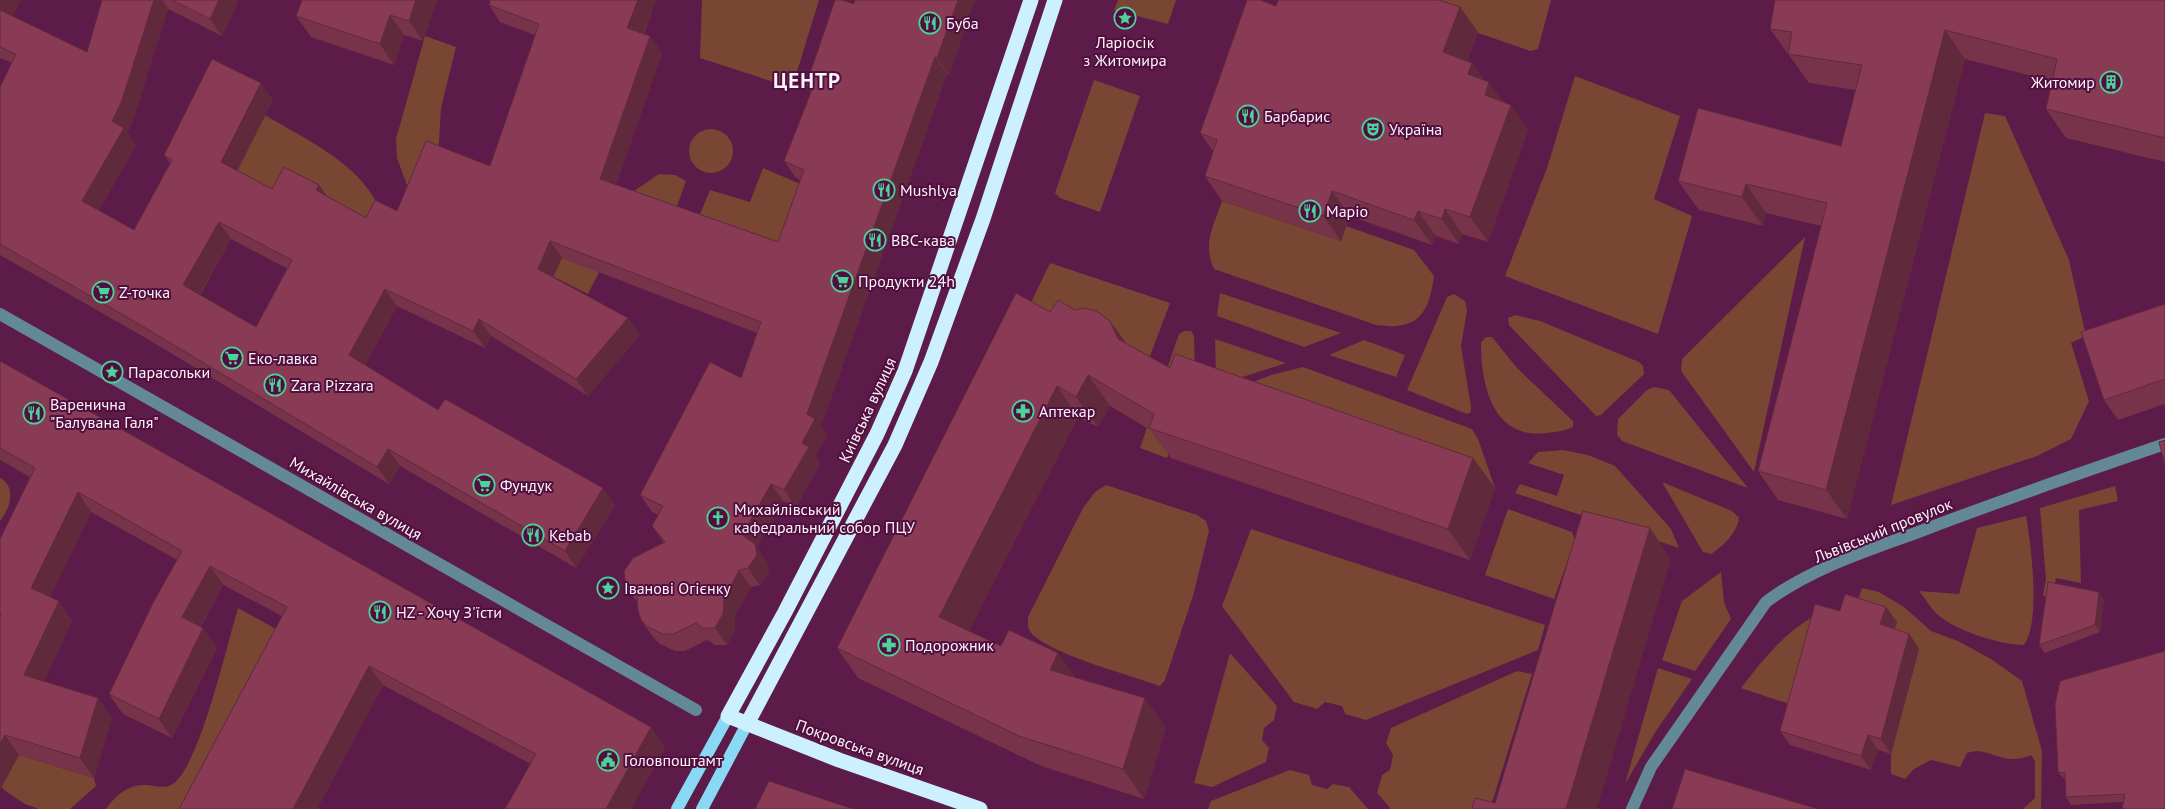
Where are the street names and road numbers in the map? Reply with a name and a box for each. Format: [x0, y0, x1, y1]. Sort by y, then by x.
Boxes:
street label: Київська вулиця [834, 354, 900, 466]
street label: Михайлівська вулиця [286, 452, 426, 544]
street label: Львівський провулок [1810, 493, 1955, 567]
street label: Покровська вулиця [793, 715, 927, 779]

